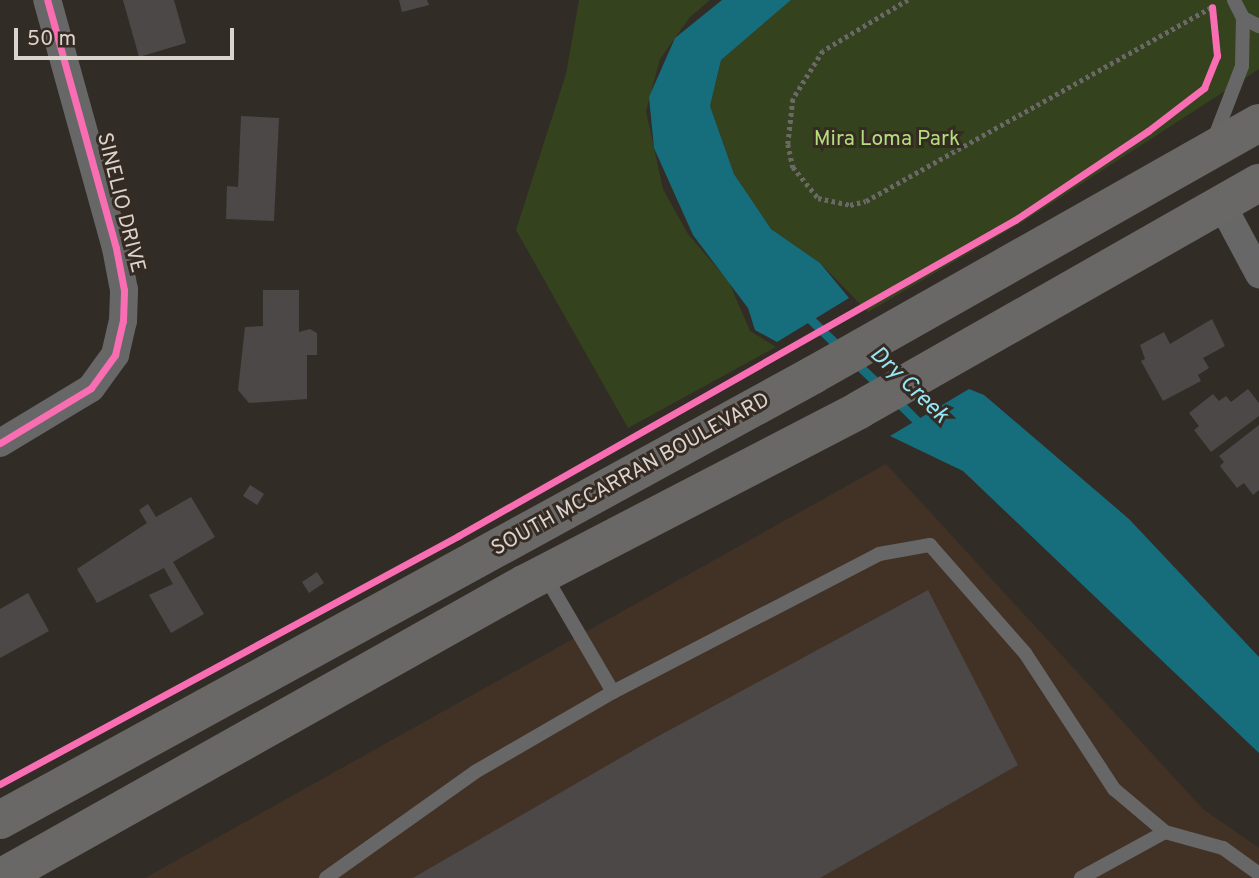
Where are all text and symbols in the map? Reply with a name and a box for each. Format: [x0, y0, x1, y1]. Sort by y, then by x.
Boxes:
scale bar [18, 14, 238, 58]
text: 50 m [27, 26, 76, 53]
park label: Mira Loma Park [814, 127, 960, 153]
street label: SINELIO DRIVE [90, 130, 150, 276]
water label: Dry Creek [863, 342, 953, 430]
street label: SOUTH MCCARRAN BOULEVARD [488, 388, 774, 562]

